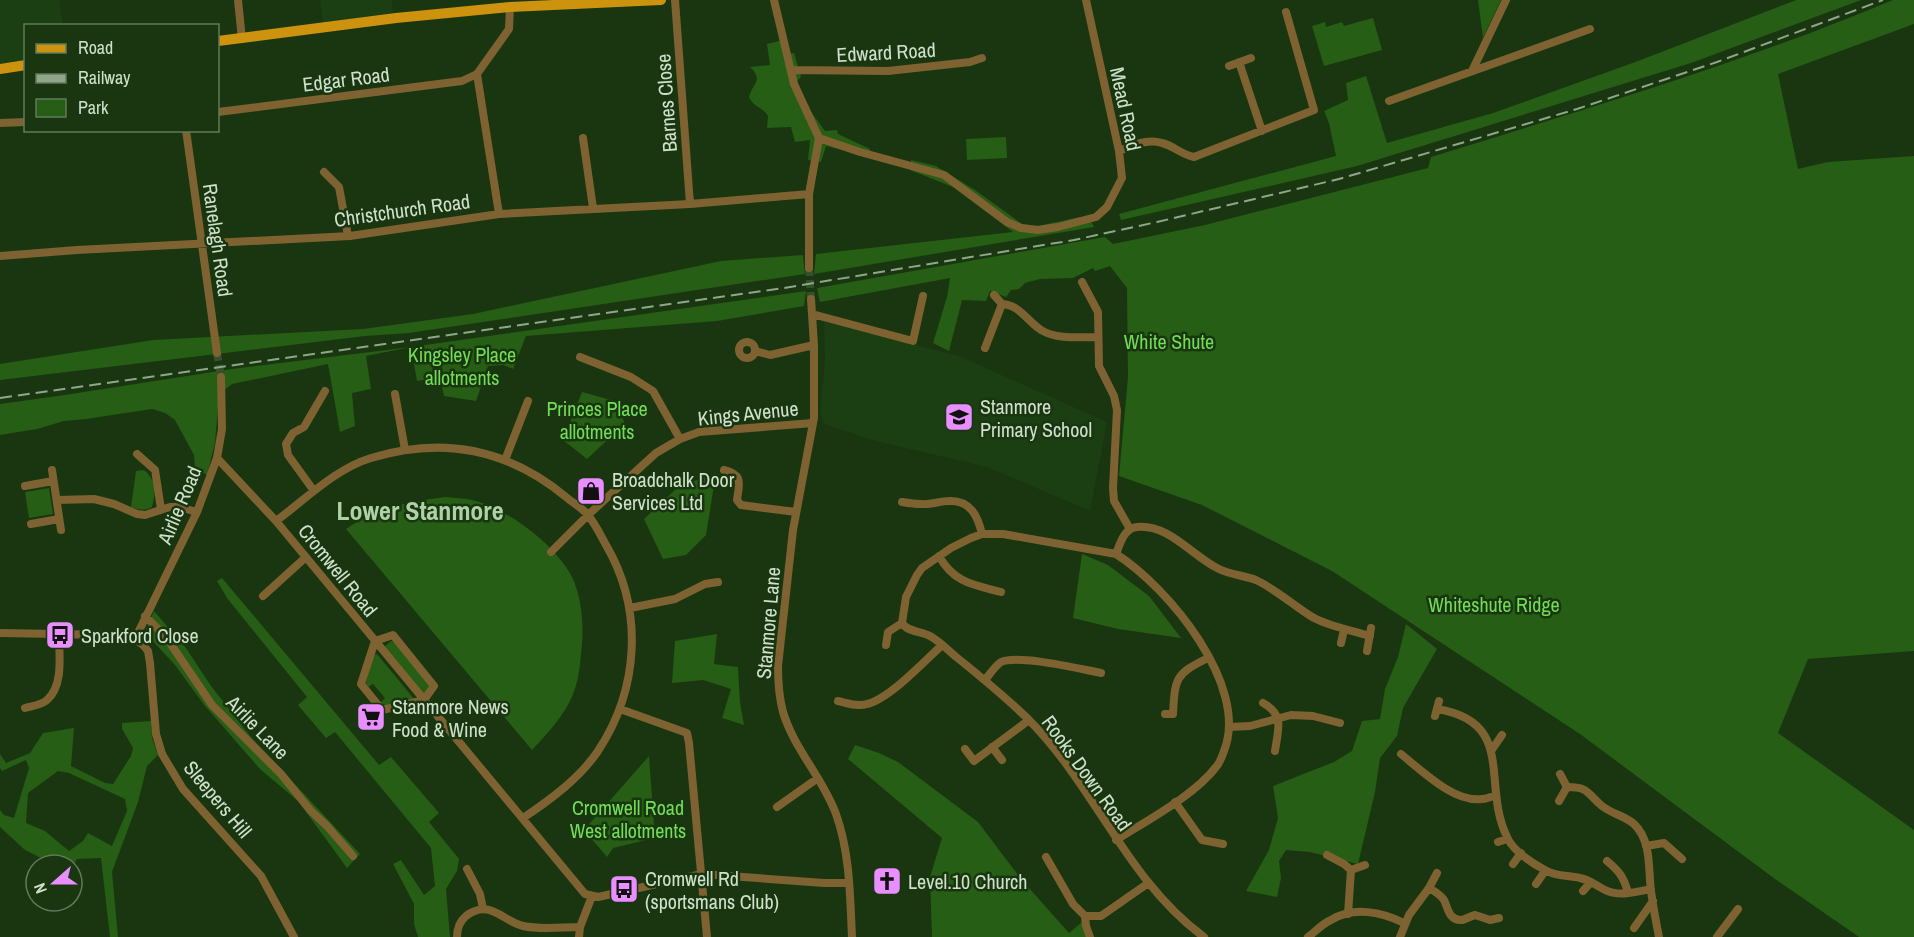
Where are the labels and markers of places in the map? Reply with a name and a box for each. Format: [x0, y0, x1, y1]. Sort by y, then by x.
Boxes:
place label: Stanmore Primary School [980, 393, 1092, 443]
school or university icon: Stanmore Primary School [943, 401, 975, 433]
place label: Broadchalk Door Services Ltd [612, 466, 735, 516]
shop icon: Broadchalk Door Services Ltd [575, 475, 607, 507]
bus stop icon: Sparkford Close [44, 619, 76, 651]
place label: Sparkford Close [81, 622, 199, 649]
place label: Stanmore News Food & Wine [392, 693, 509, 743]
supermarket icon: Stanmore News Food & Wine [355, 701, 387, 733]
place label: Cromwell Rd (sportsmans Club) [645, 865, 779, 915]
church icon: Level.10 Church [871, 865, 903, 897]
place label: Level.10 Church [908, 868, 1027, 895]
bus stop icon: Cromwell Rd (sportsmans Club) [608, 873, 640, 905]

